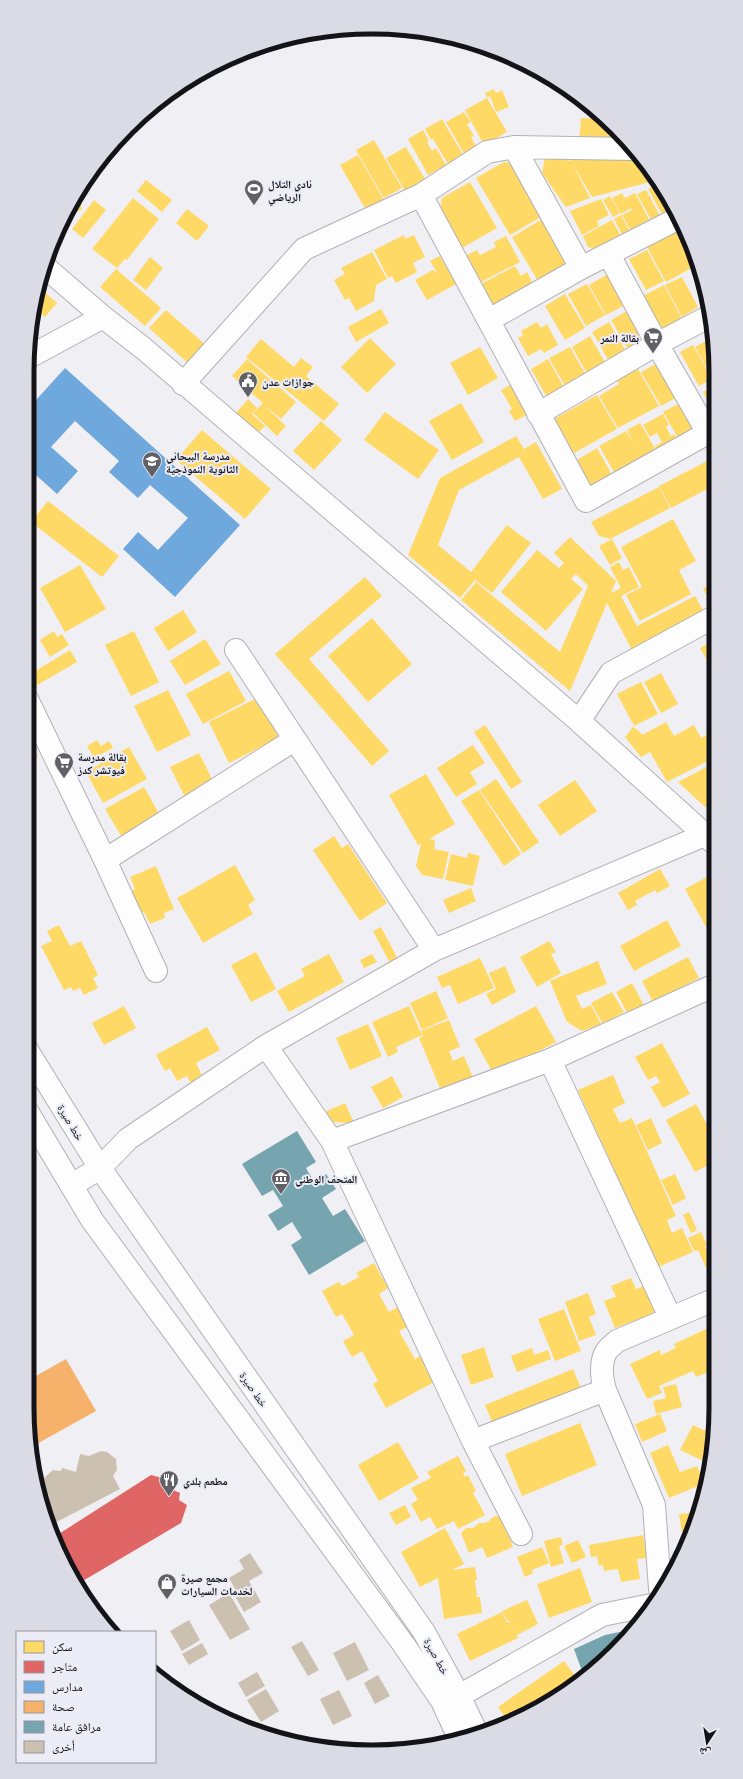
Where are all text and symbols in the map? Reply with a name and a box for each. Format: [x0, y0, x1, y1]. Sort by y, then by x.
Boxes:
place label: نادي التلال الرياضي [268, 177, 312, 205]
sports icon: نادي التلال الرياضي [243, 178, 265, 206]
supermarket icon: بقالة النمر [642, 326, 664, 354]
place label: بقالة النمر [599, 331, 639, 345]
public building icon: جوازات عدن [237, 370, 259, 398]
place label: جوازات عدن [262, 375, 314, 390]
place label: مدرسة البيحاني الثانوية النموذجية [166, 449, 238, 476]
school or university icon: مدرسة البيحاني الثانوية النموذجية [141, 450, 163, 478]
place label: بقالة مدرسة فيوتشر كدز [77, 750, 127, 777]
supermarket icon: بقالة مدرسة فيوتشر كدز [53, 751, 75, 779]
street label: خط صيرة [55, 1102, 87, 1143]
museum icon: المتحف الوطني [270, 1167, 292, 1195]
place label: المتحف الوطني [295, 1172, 357, 1187]
street label: خط صيرة [237, 1369, 271, 1409]
restaurant icon: مطعم بلدي [158, 1469, 180, 1497]
place label: مطعم بلدي [183, 1474, 228, 1489]
place label: مجمع صيرة لخدمات السيارات [181, 1571, 252, 1598]
shop icon: مجمع صيرة لخدمات السيارات [156, 1572, 178, 1600]
legend [16, 1631, 156, 1763]
street label: خط صيرة [422, 1635, 452, 1677]
text: سكن [52, 1639, 73, 1654]
text: متاجر [51, 1659, 77, 1674]
text: مدارس [52, 1679, 83, 1694]
text: صحة [52, 1699, 75, 1714]
text: مرافق عامة [52, 1719, 101, 1734]
north arrow [687, 1723, 727, 1763]
text: أخرى [52, 1739, 75, 1754]
text: ش [697, 1744, 712, 1761]

